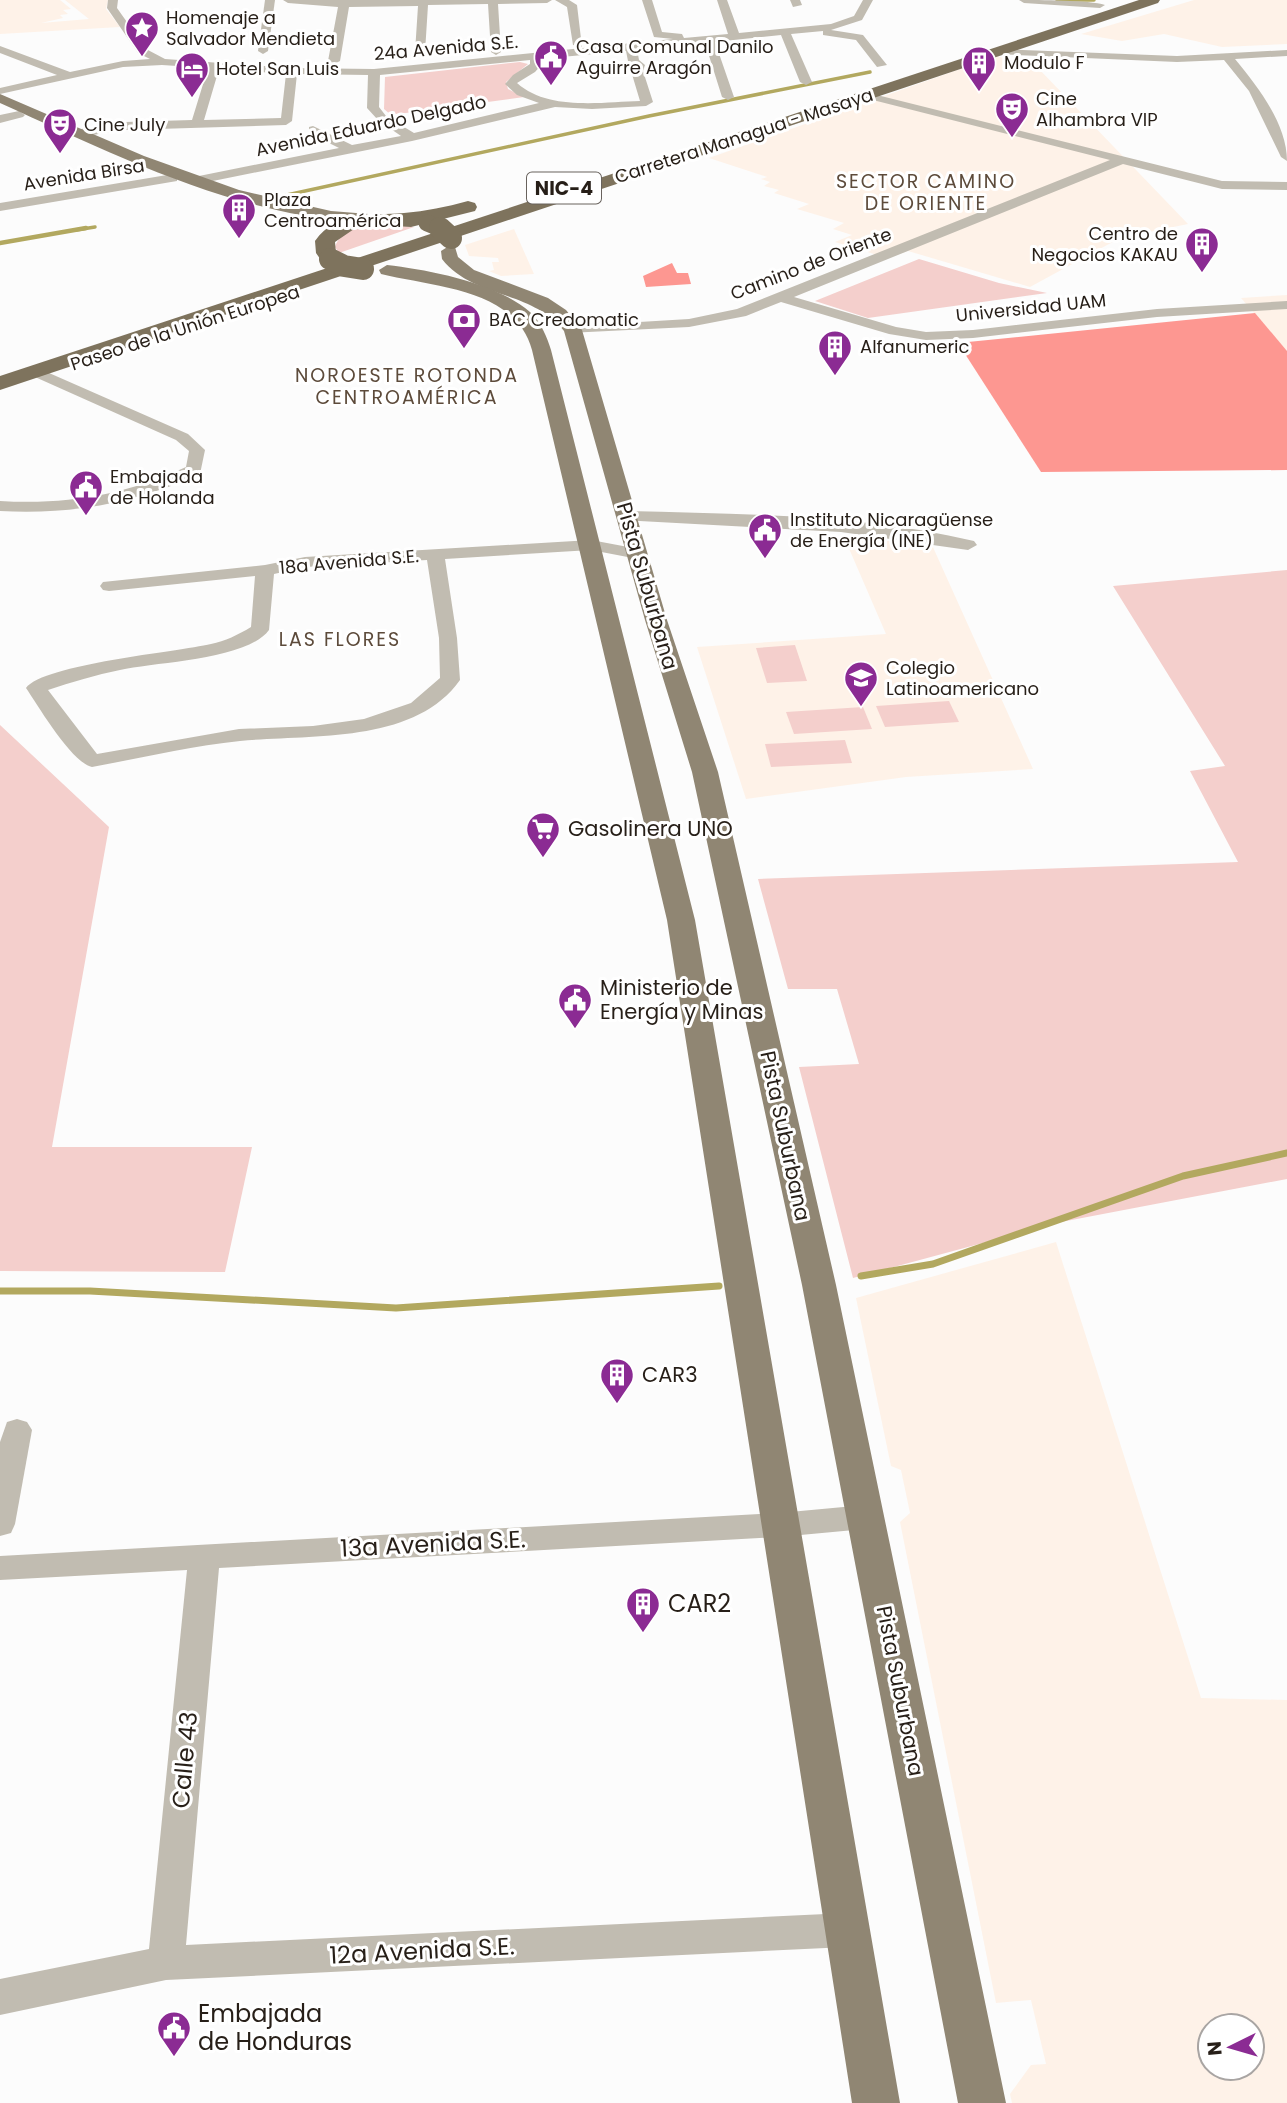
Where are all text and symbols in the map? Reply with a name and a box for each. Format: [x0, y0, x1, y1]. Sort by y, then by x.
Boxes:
place label: Homenaje a Salvador Mendieta [166, 5, 335, 51]
place icon: Homenaje a Salvador Mendieta [123, 9, 161, 58]
street label: 24a Avenida S.E. [373, 29, 519, 66]
place label: Casa Comunal Danilo Aguirre Aragón [576, 34, 774, 80]
public building icon: Casa Comunal Danilo Aguirre Aragón [532, 38, 570, 87]
building icon: Modulo F [960, 44, 998, 93]
hotel icon: Hotel San Luis [173, 50, 211, 99]
place label: Modulo F [1004, 50, 1085, 75]
place label: Hotel San Luis [216, 56, 339, 81]
street label: Carretera Managua - Masaya [611, 82, 876, 189]
place label: Cine Alhambra VIP [1036, 86, 1158, 132]
street label: Avenida Eduardo Delgado [253, 89, 488, 162]
theatre icon: Cine Alhambra VIP [993, 90, 1031, 139]
theatre icon: Cine July [41, 106, 79, 155]
place label: Cine July [84, 112, 165, 137]
street label: Avenida Birsa [22, 153, 146, 196]
district label: SECTOR CAMINO DE ORIENTE [836, 168, 1016, 217]
road number: NIC-4 [527, 172, 601, 204]
place label: Plaza Centroamérica [264, 187, 401, 233]
building icon: Plaza Centroamérica [220, 191, 258, 240]
street label: Camino de Oriente [727, 221, 895, 306]
place label: Centro de Negocios KAKAU [1031, 221, 1178, 267]
building icon: Centro de Negocios KAKAU [1183, 225, 1221, 274]
street label: Paseo de la Unión Europea [67, 279, 303, 376]
street label: Universidad UAM [955, 287, 1107, 328]
bank icon: BAC Credomatic [445, 301, 483, 350]
place label: BAC Credomatic [489, 307, 639, 332]
building icon: Alfanumeric [816, 328, 854, 377]
place label: Alfanumeric [860, 334, 970, 359]
district label: NOROESTE ROTONDA CENTROAMÉRICA [295, 362, 519, 411]
place label: Embajada de Holanda [110, 464, 215, 510]
public building icon: Embajada de Holanda [67, 468, 105, 517]
street label: Pista Suburbana [610, 499, 685, 673]
place label: Instituto Nicaragüense de Energía (INE) [790, 507, 993, 553]
public building icon: Instituto Nicaragüense de Energía (INE) [746, 511, 784, 560]
street label: 18a Avenida S.E. [278, 543, 420, 580]
district label: LAS FLORES [279, 626, 401, 653]
place label: Colegio Latinoamericano [886, 655, 1039, 701]
school or university icon: Colegio Latinoamericano [842, 659, 880, 708]
supermarket icon: Gasolinera UNO [524, 810, 562, 859]
place label: Gasolinera UNO [568, 814, 733, 843]
place label: Ministerio de Energía y Minas [600, 973, 764, 1026]
public building icon: Ministerio de Energía y Minas [556, 981, 594, 1030]
street label: Pista Suburbana [753, 1048, 818, 1224]
building icon: CAR3 [598, 1356, 636, 1405]
place label: CAR3 [642, 1360, 698, 1389]
street label: 13a Avenida S.E. [339, 1522, 526, 1565]
building icon: CAR2 [624, 1585, 662, 1634]
place label: CAR2 [668, 1587, 731, 1620]
street label: Pista Suburbana [870, 1603, 931, 1779]
street label: Calle 43 [164, 1710, 205, 1810]
street label: 12a Avenida S.E. [329, 1929, 515, 1972]
place label: Embajada de Honduras [198, 1997, 352, 2058]
public building icon: Embajada de Honduras [155, 2009, 193, 2058]
north arrow [1196, 2012, 1266, 2082]
text: N [1200, 2040, 1229, 2057]

